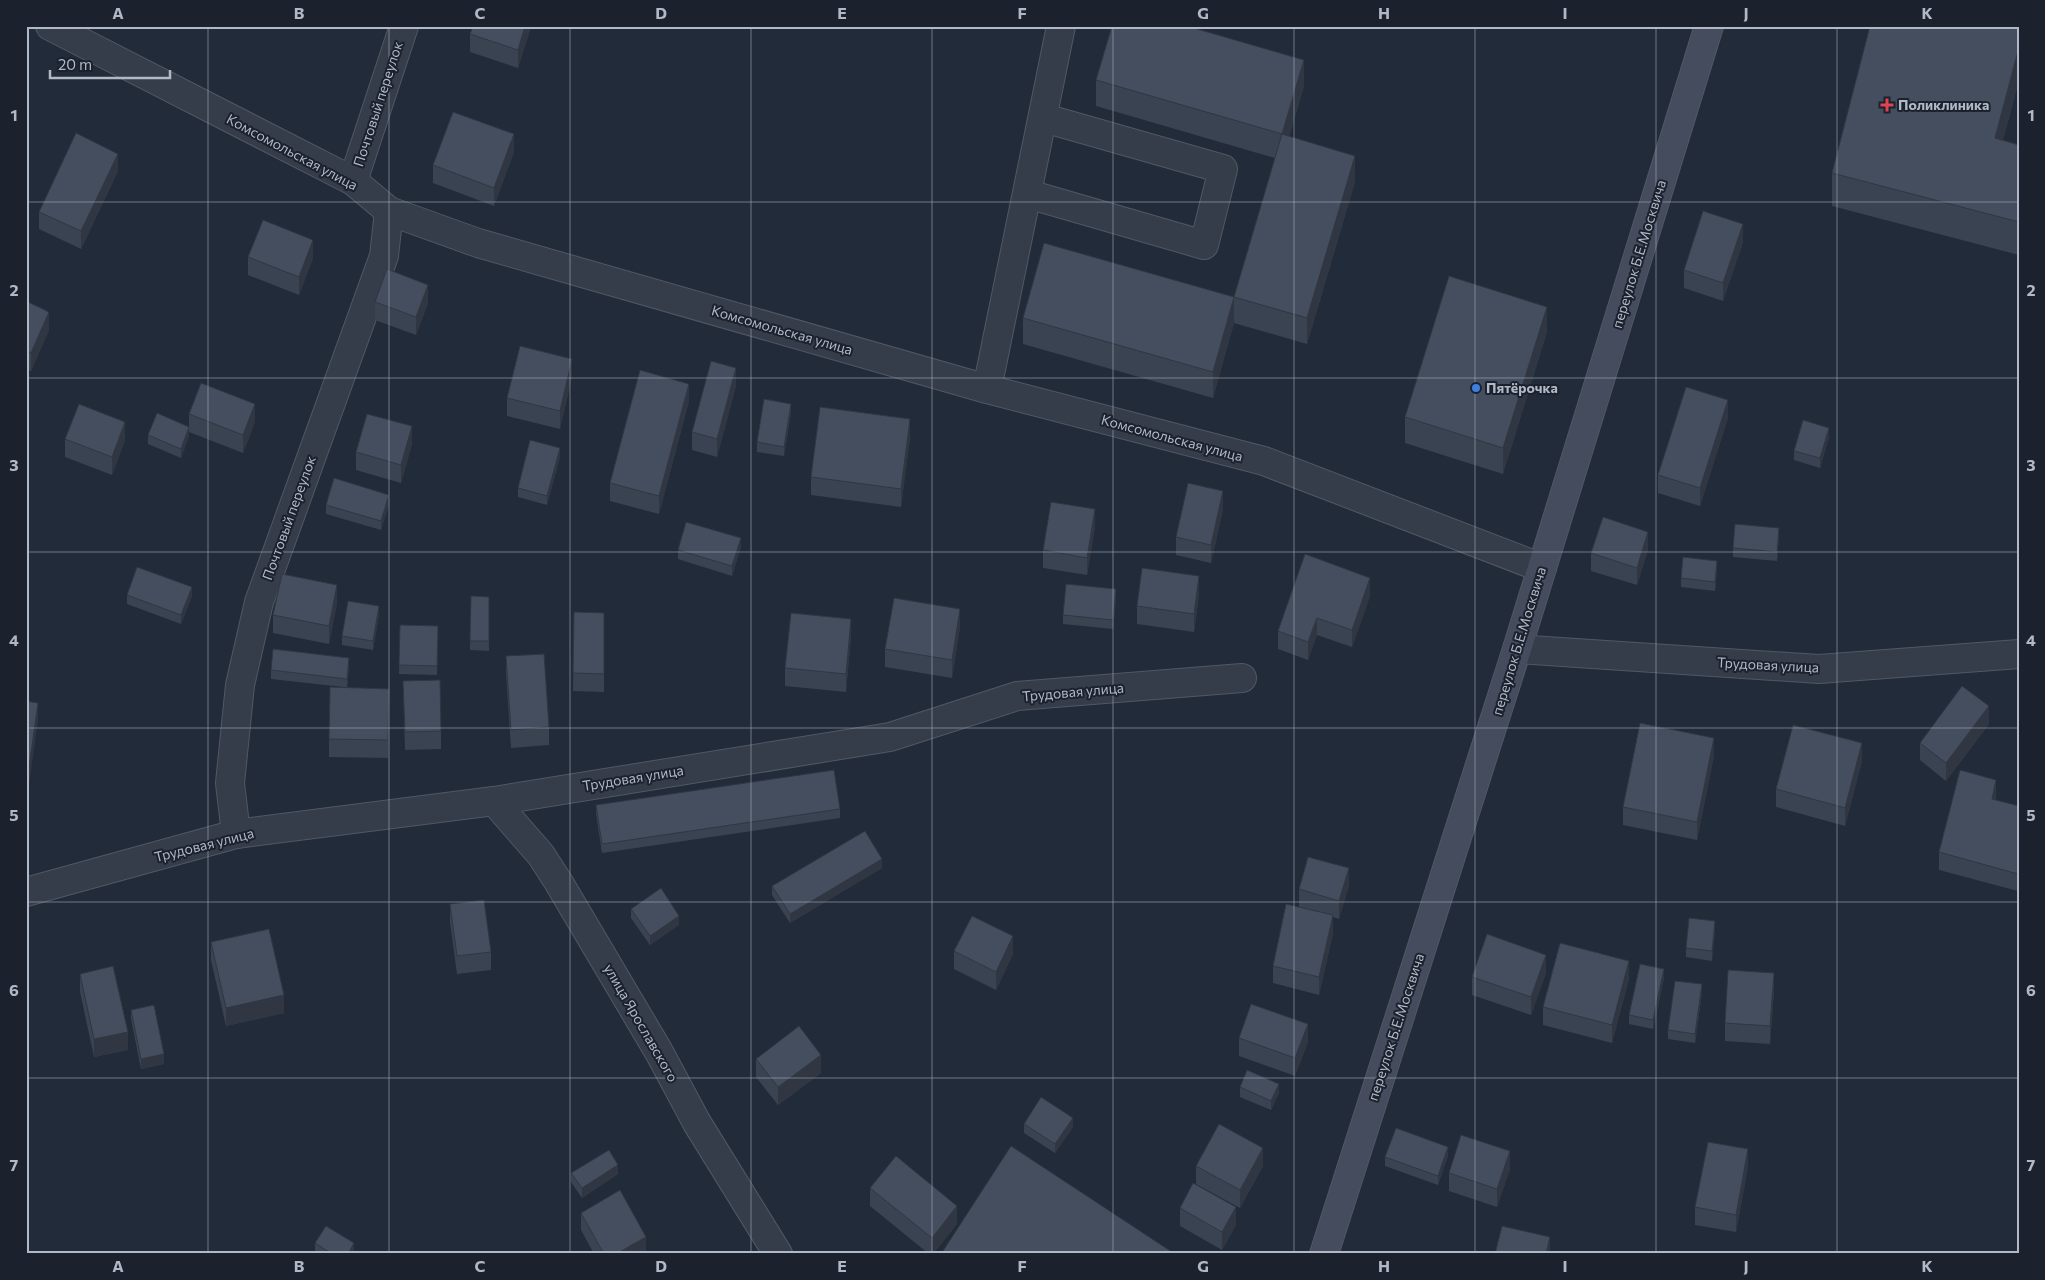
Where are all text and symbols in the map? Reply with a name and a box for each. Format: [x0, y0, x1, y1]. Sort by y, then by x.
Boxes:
text: A [112, 3, 124, 22]
text: B [294, 3, 305, 22]
text: C [475, 3, 486, 22]
text: D [655, 3, 667, 22]
text: E [837, 3, 847, 22]
text: F [1017, 3, 1027, 22]
text: G [1197, 3, 1209, 22]
text: H [1378, 3, 1390, 22]
text: I [1562, 3, 1568, 22]
text: J [1743, 3, 1749, 22]
text: K [1921, 3, 1933, 22]
street label: Почтовый переулок [349, 39, 406, 169]
scale bar [50, 48, 170, 80]
text: 20 m [58, 55, 92, 73]
place label: Поликлиника [1898, 96, 1989, 113]
marker: Поликлиника [1880, 98, 1894, 112]
text: 1 [10, 105, 18, 124]
text: 1 [2027, 105, 2035, 124]
street label: Комсомольская улица [224, 110, 361, 193]
street label: переулок Б.Е.Москвича [1608, 178, 1669, 330]
text: 2 [9, 280, 19, 299]
text: 2 [2026, 280, 2036, 299]
street label: Комсомольская улица [710, 301, 855, 358]
place label: Пятёрочка [1486, 379, 1558, 396]
marker: Пятёрочка [1470, 382, 1482, 394]
street label: Комсомольская улица [1099, 410, 1245, 465]
street label: Почтовый переулок [258, 453, 319, 582]
text: 3 [9, 455, 19, 474]
text: 3 [2026, 455, 2036, 474]
street label: переулок Б.Е.Москвича [1488, 565, 1549, 717]
text: 4 [9, 630, 19, 649]
text: 4 [2026, 630, 2036, 649]
street label: Трудовая улица [1717, 653, 1819, 676]
street label: Трудовая улица [1021, 679, 1125, 704]
street label: Трудовая улица [581, 761, 685, 794]
text: 5 [9, 805, 19, 824]
text: 5 [2026, 805, 2036, 824]
street label: Трудовая улица [152, 824, 256, 865]
street label: переулок Б.Е.Москвича [1364, 951, 1427, 1103]
street label: улица Ярославского [601, 961, 682, 1085]
text: 6 [9, 980, 19, 999]
text: 6 [2026, 980, 2036, 999]
text: 7 [10, 1155, 19, 1174]
text: 7 [2027, 1155, 2036, 1174]
text: A [112, 1256, 124, 1275]
text: B [294, 1256, 305, 1275]
text: C [475, 1256, 486, 1275]
text: D [655, 1256, 667, 1275]
text: E [837, 1256, 847, 1275]
text: F [1017, 1256, 1027, 1275]
text: G [1197, 1256, 1209, 1275]
text: H [1378, 1256, 1390, 1275]
text: I [1562, 1256, 1568, 1275]
text: J [1743, 1256, 1749, 1275]
text: K [1921, 1256, 1933, 1275]

